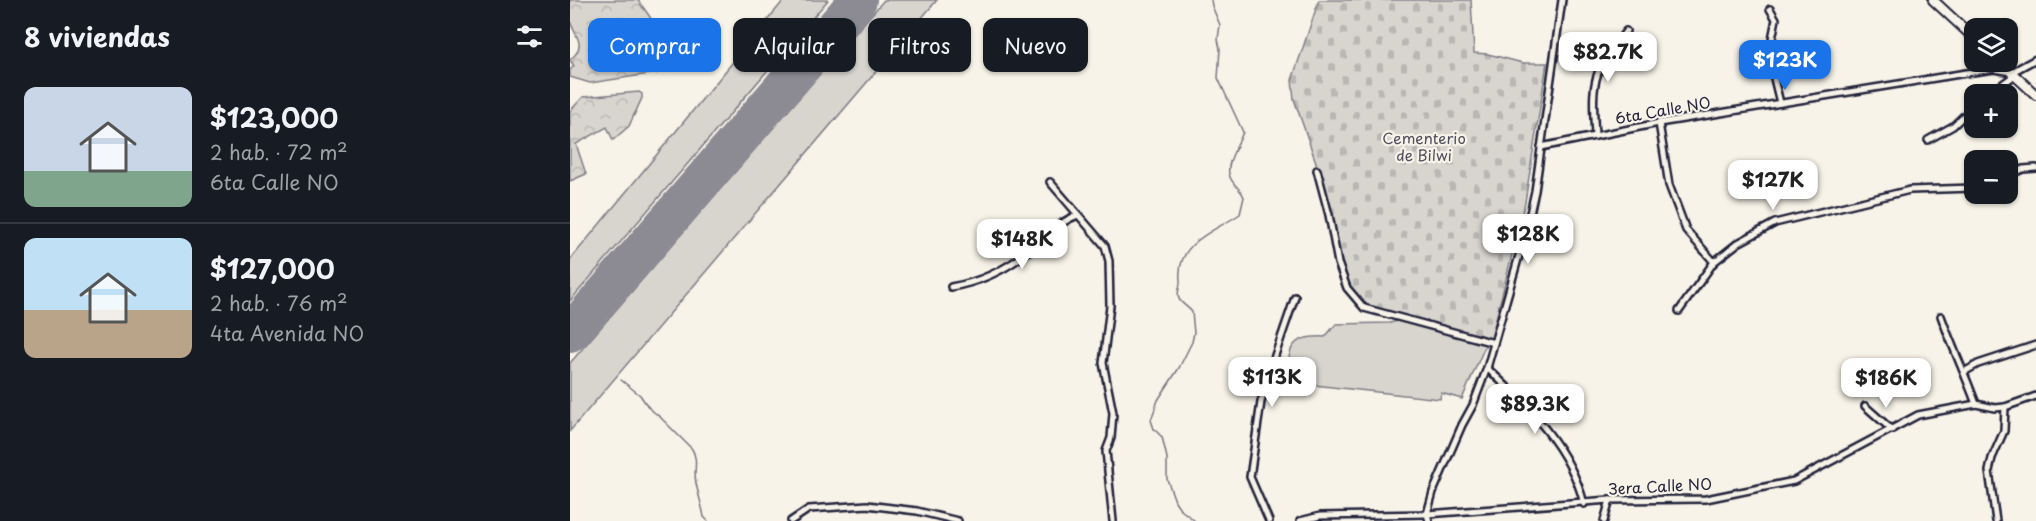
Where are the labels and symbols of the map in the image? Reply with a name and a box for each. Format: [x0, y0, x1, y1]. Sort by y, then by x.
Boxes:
pin: $82.7K [1559, 32, 1657, 83]
pin: $123K [1743, 40, 1827, 91]
street label: 6ta Calle NO [1613, 90, 1712, 129]
park label: Cementerio de Bilwi [1382, 126, 1466, 166]
pin: $127K [1731, 160, 1815, 211]
pin: $128K [1486, 214, 1570, 265]
pin: $148K [980, 219, 1064, 270]
pin: $113K [1230, 357, 1314, 408]
pin: $186K [1844, 358, 1928, 409]
pin: $89.3K [1486, 384, 1584, 435]
street label: 3era Calle NO [1607, 471, 1712, 500]

